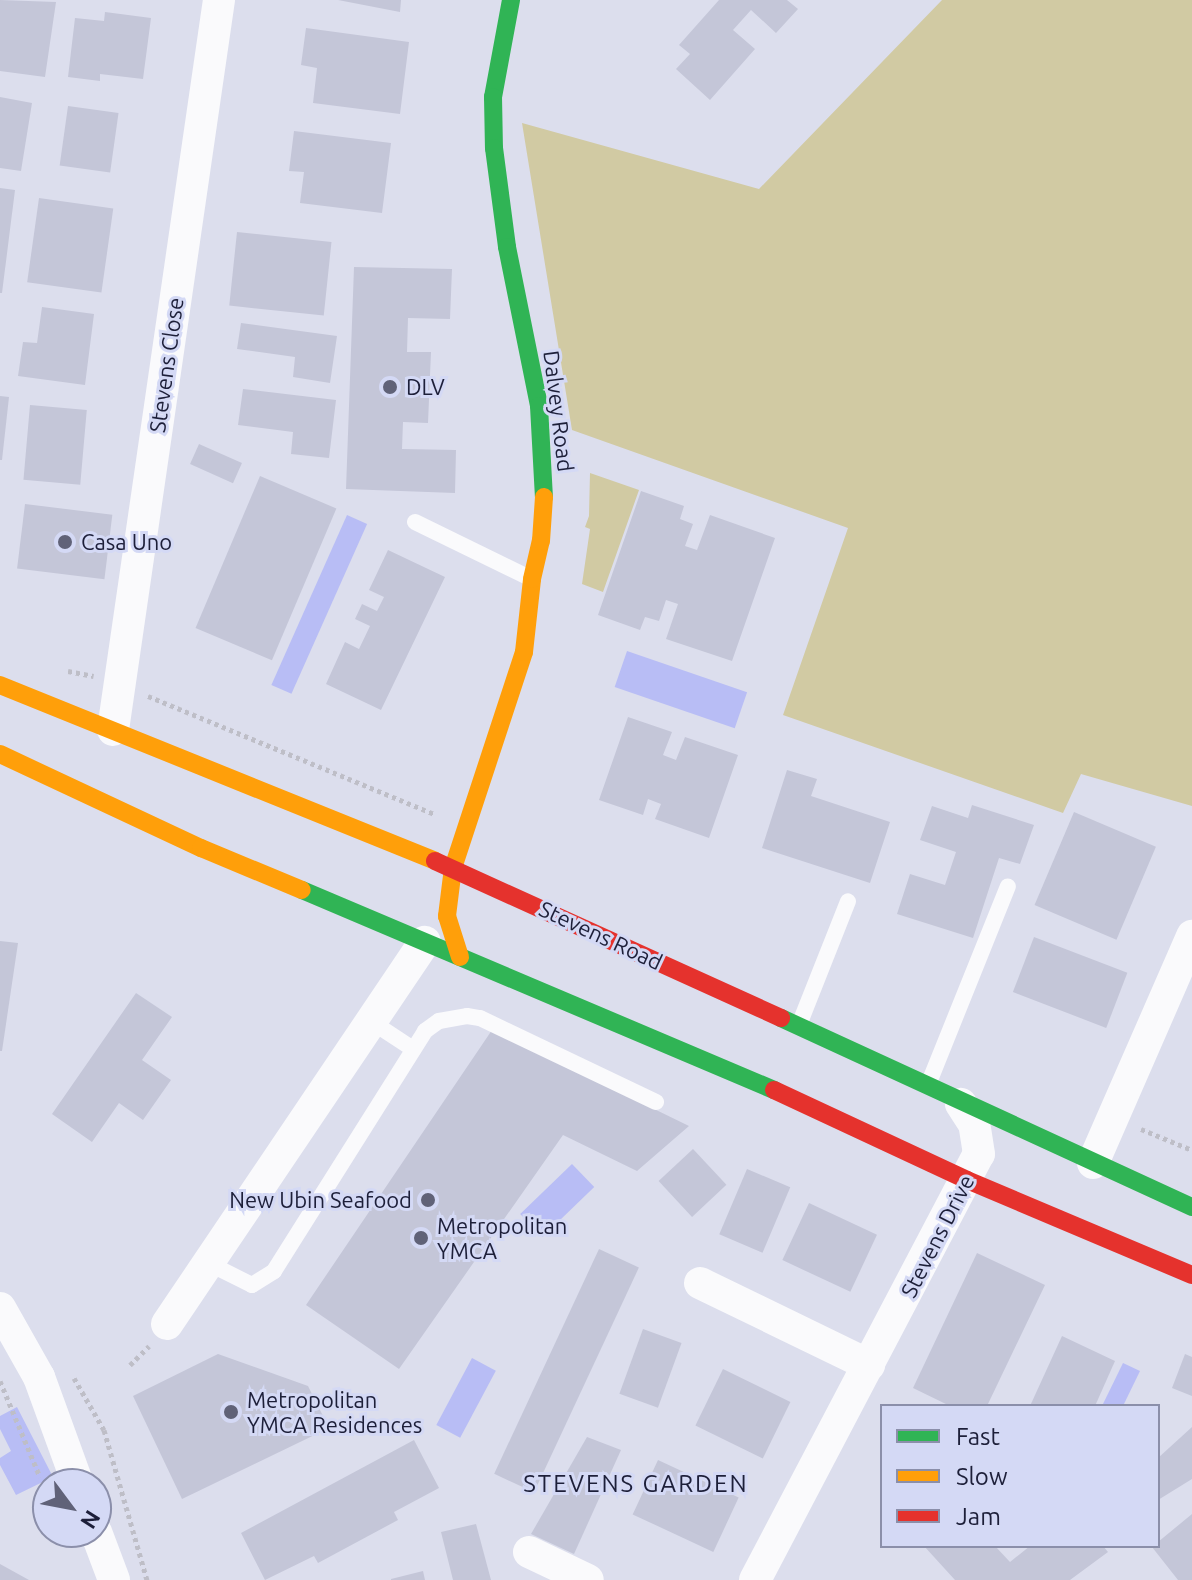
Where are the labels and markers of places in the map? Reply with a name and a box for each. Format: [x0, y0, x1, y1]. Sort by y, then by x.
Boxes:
place label: DLV [406, 374, 445, 400]
marker: DLV [381, 378, 399, 396]
place label: Casa Uno [81, 529, 172, 555]
marker: Casa Uno [56, 533, 74, 551]
place label: New Ubin Seafood [229, 1187, 412, 1213]
marker: New Ubin Seafood [419, 1191, 437, 1209]
place label: Metropolitan YMCA [437, 1212, 567, 1264]
marker: Metropolitan YMCA [412, 1229, 430, 1247]
place label: Metropolitan YMCA Residences [247, 1386, 422, 1438]
marker: Metropolitan YMCA Residences [222, 1403, 240, 1421]

